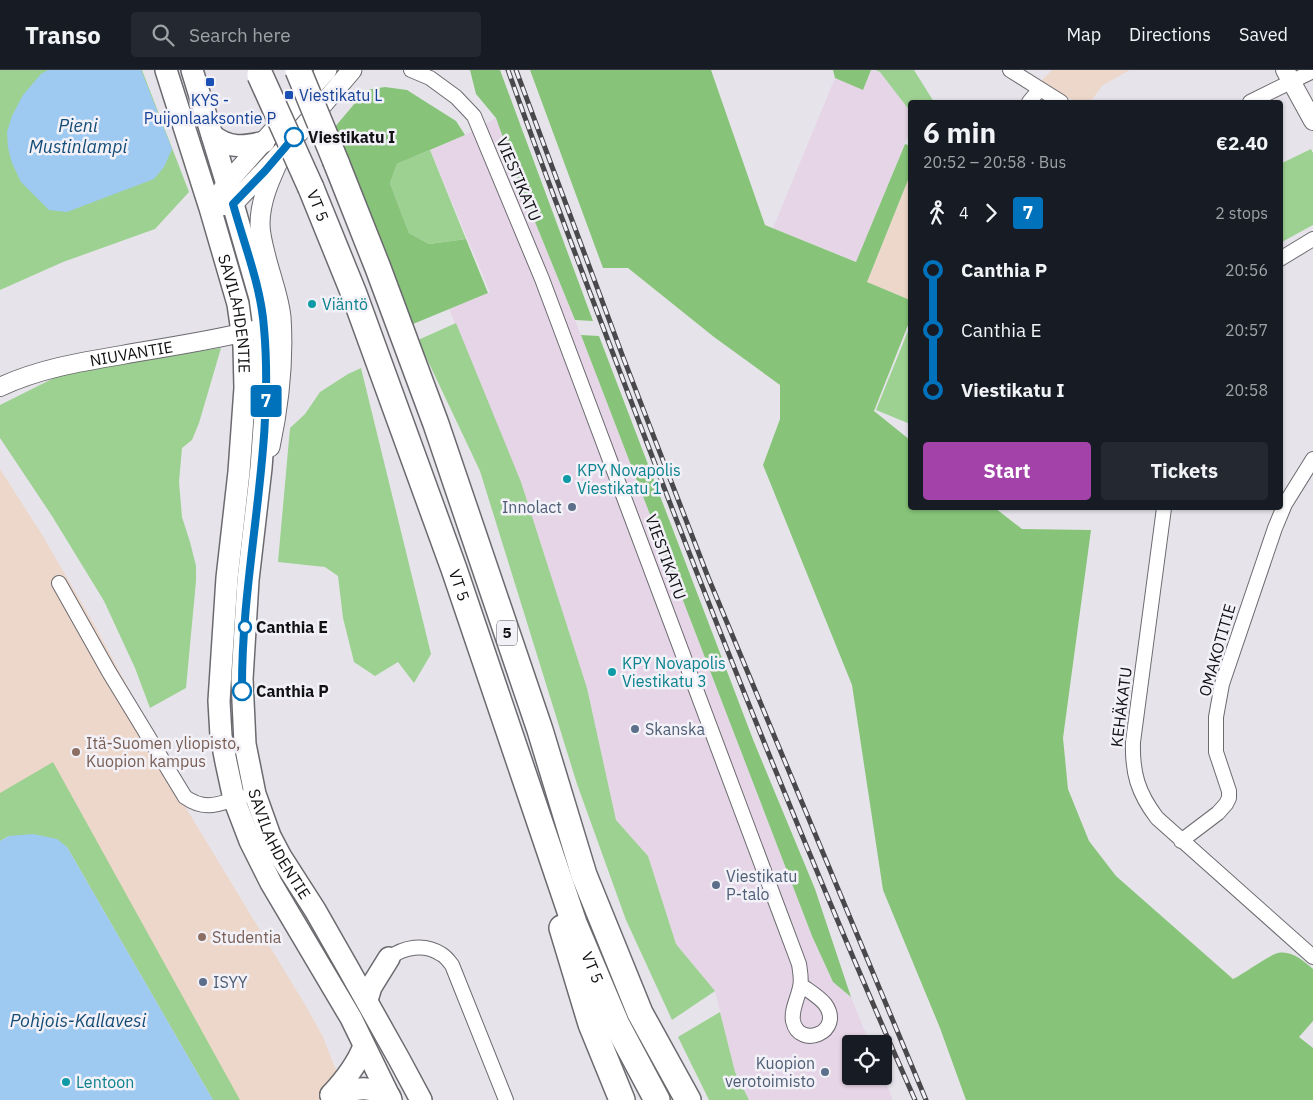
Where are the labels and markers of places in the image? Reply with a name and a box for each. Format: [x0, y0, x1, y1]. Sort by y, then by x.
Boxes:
marker: KYS - Puijonlaaksontie P [204, 76, 216, 88]
place label: Viestikatu L [299, 85, 382, 105]
marker: Viestikatu L [283, 89, 295, 101]
place label: KYS - Puijonlaaksontie P [144, 90, 276, 128]
marker: Viestikatu I [284, 127, 304, 147]
place label: Viestikatu I [308, 127, 395, 147]
place label: Viäntö [322, 294, 368, 314]
marker: Viäntö [306, 298, 318, 310]
place label: KPY Novapolis Viestikatu 1 [577, 460, 681, 498]
marker: KPY Novapolis Viestikatu 1 [561, 473, 573, 485]
place label: Innolact [502, 497, 562, 517]
marker: Innolact [566, 501, 578, 513]
place label: Canthia E [256, 617, 328, 637]
marker: Canthia E [238, 620, 252, 634]
place label: KPY Novapolis Viestikatu 3 [622, 653, 726, 691]
marker: KPY Novapolis Viestikatu 3 [606, 666, 618, 678]
marker: Canthia P [232, 681, 252, 701]
place label: Canthia P [256, 681, 329, 701]
place label: Skanska [645, 719, 705, 739]
marker: Skanska [629, 723, 641, 735]
place label: Itä-Suomen yliopisto, Kuopion kampus [86, 733, 240, 771]
marker: Itä-Suomen yliopisto, Kuopion kampus [70, 746, 82, 758]
place label: Viestikatu P-talo [726, 866, 797, 904]
marker: Viestikatu P-talo [710, 879, 722, 891]
place label: Studentia [212, 927, 282, 947]
marker: Studentia [196, 931, 208, 943]
place label: ISYY [213, 972, 248, 992]
marker: ISYY [197, 976, 209, 988]
place label: Kuopion verotoimisto [725, 1053, 815, 1091]
marker: Kuopion verotoimisto [819, 1066, 831, 1078]
place label: Lentoon [76, 1072, 134, 1092]
marker: Lentoon [60, 1076, 72, 1088]

